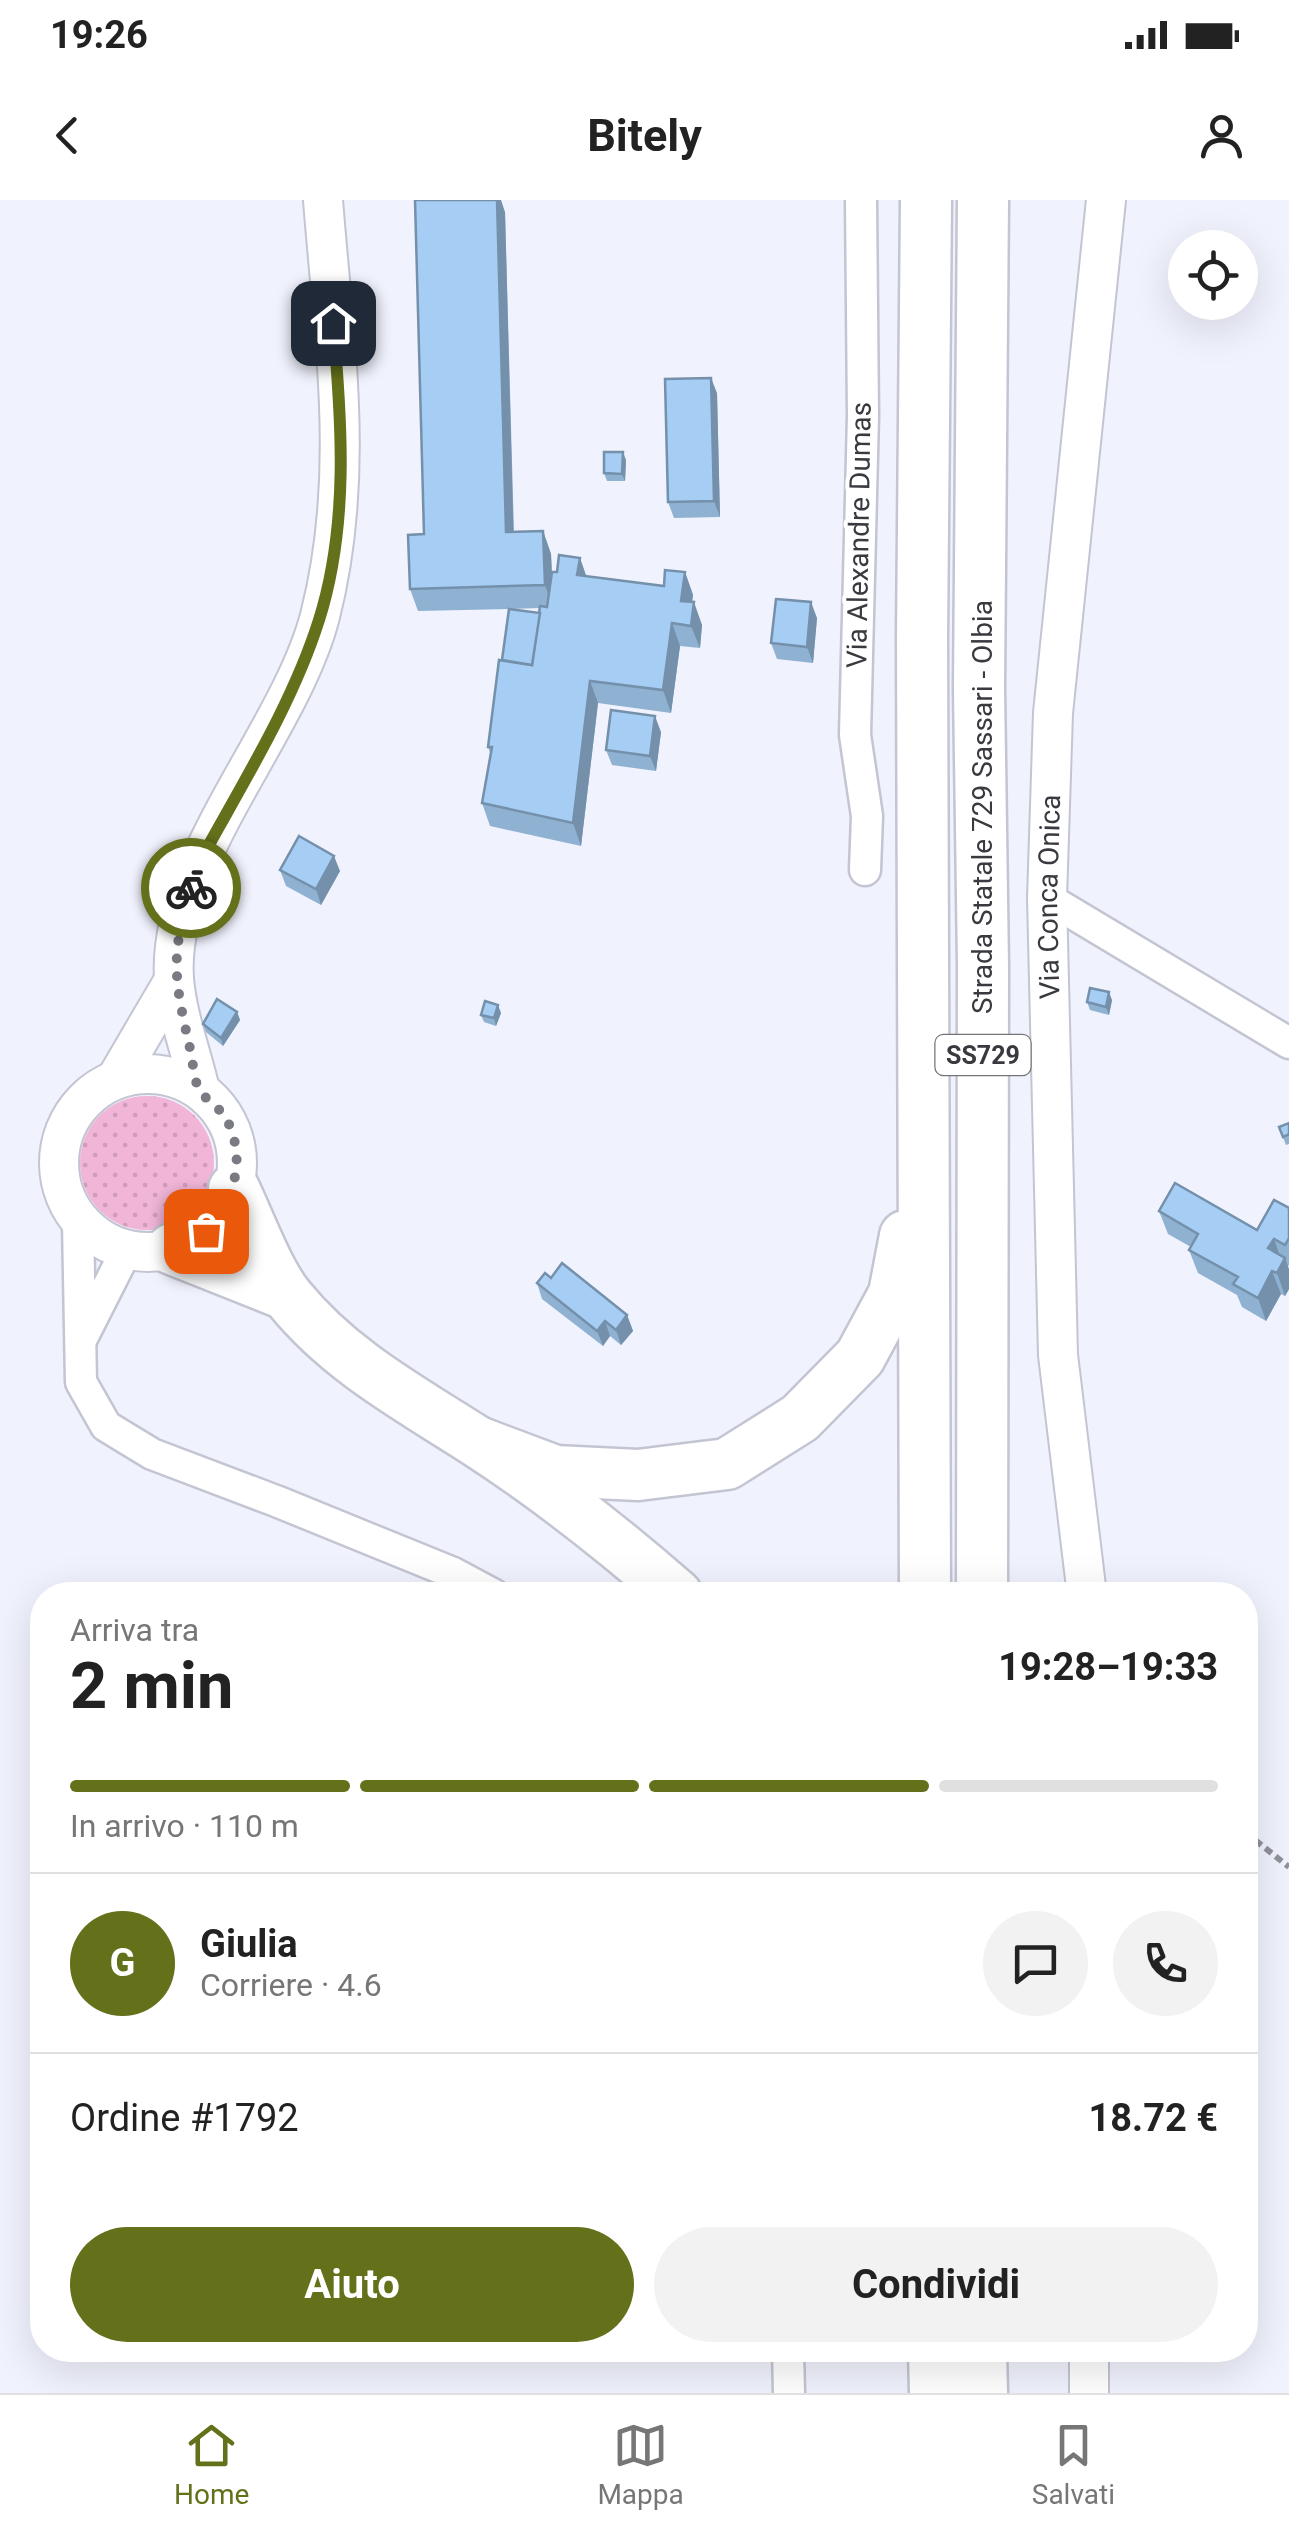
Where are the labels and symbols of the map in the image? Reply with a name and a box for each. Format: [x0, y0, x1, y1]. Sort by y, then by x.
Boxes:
pin [291, 281, 376, 366]
street label: Via Alexandre Dumas [840, 402, 878, 668]
street label: Strada Statale 729 Sassari - Olbia [966, 600, 999, 1014]
street label: Via Conca Onica [1030, 794, 1067, 1000]
courier [141, 838, 241, 938]
road number: SS729 [936, 1035, 1030, 1075]
pin [164, 1189, 249, 1274]

